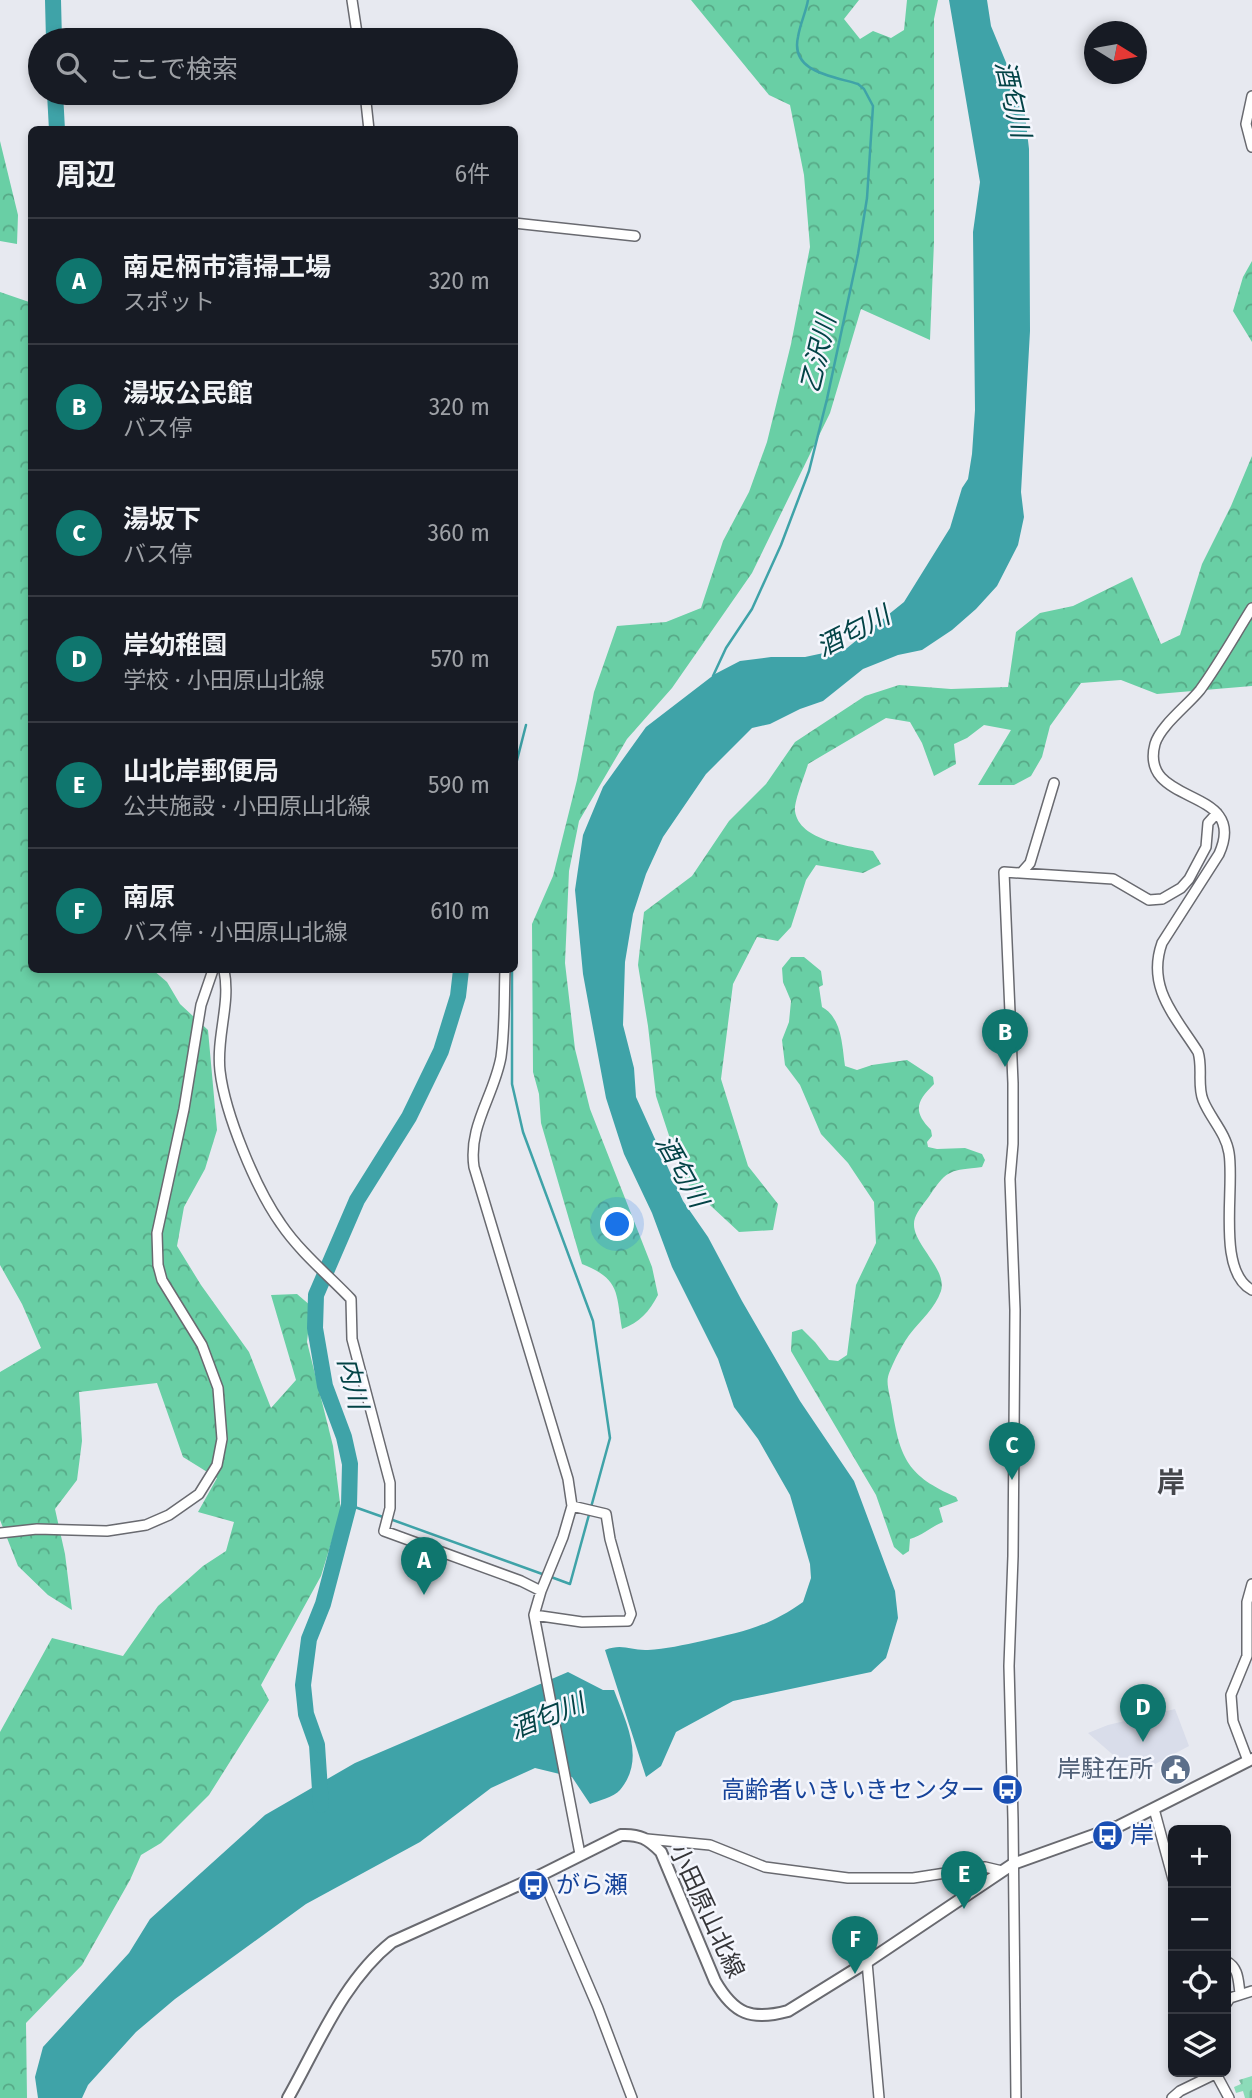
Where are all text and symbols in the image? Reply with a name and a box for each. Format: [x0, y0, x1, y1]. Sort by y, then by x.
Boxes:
north arrow [1084, 21, 1147, 84]
search box [28, 28, 518, 105]
icon: search [52, 48, 90, 86]
text: ここで検索 [108, 54, 238, 85]
water label: 酒匂川 [989, 58, 1037, 144]
text: 周辺 [56, 157, 116, 193]
text: 6件 [455, 160, 490, 188]
text: 南足柄市清掃工場 [123, 252, 331, 283]
text: A [72, 267, 86, 295]
text: 320 m [429, 267, 490, 295]
text: スポット [123, 288, 215, 316]
water label: 乙沢川 [795, 310, 843, 396]
text: 湯坂公民館 [123, 378, 253, 409]
text: B [72, 393, 86, 421]
text: 320 m [429, 393, 490, 421]
text: バス停 [123, 414, 192, 442]
text: 湯坂下 [123, 504, 201, 535]
text: C [72, 519, 86, 547]
text: 360 m [428, 519, 490, 547]
text: バス停 [123, 540, 192, 568]
water label: 酒匂川 [811, 599, 898, 663]
text: 岸幼稚園 [123, 630, 227, 661]
text: D [72, 645, 86, 673]
text: 570 m [430, 645, 490, 673]
text: 学校 · 小田原山北線 [123, 666, 325, 694]
text: 山北岸郵便局 [123, 756, 279, 787]
text: E [73, 771, 85, 799]
text: 590 m [428, 771, 490, 799]
text: 公共施設 · 小田原山北線 [123, 792, 371, 820]
text: 南原 [123, 882, 175, 913]
text: F [73, 897, 85, 925]
text: 610 m [430, 897, 490, 925]
text: バス停 · 小田原山北線 [123, 918, 348, 946]
pin: B [982, 1009, 1028, 1067]
water label: 酒匂川 [649, 1130, 715, 1215]
your location [600, 1207, 634, 1241]
water label: 内川 [331, 1354, 375, 1415]
pin: C [989, 1422, 1035, 1480]
district label: 岸 [1157, 1466, 1185, 1499]
pin: A [401, 1537, 447, 1595]
pin: D [1120, 1684, 1166, 1742]
water label: 酒匂川 [505, 1686, 592, 1745]
public building icon: 岸駐在所 [1159, 1752, 1193, 1786]
place label: 岸駐在所 [1057, 1755, 1153, 1783]
bus stop icon: 高齢者いきいきセンター [991, 1773, 1025, 1807]
place label: 高齢者いきいきセンター [721, 1776, 985, 1804]
bus stop icon: 岸 [1090, 1818, 1124, 1852]
place label: 岸 [1130, 1821, 1154, 1849]
map controls [1168, 1825, 1231, 2077]
button: + [1168, 1825, 1231, 1888]
street label: 小田原山北線 [664, 1840, 750, 1982]
pin: E [941, 1851, 987, 1909]
bus stop icon: がら瀬 [516, 1868, 550, 1902]
place label: がら瀬 [556, 1871, 628, 1899]
button: − [1168, 1888, 1231, 1951]
pin: F [832, 1916, 878, 1974]
button: locate [1168, 1951, 1231, 2014]
button: layers [1168, 2014, 1231, 2077]

